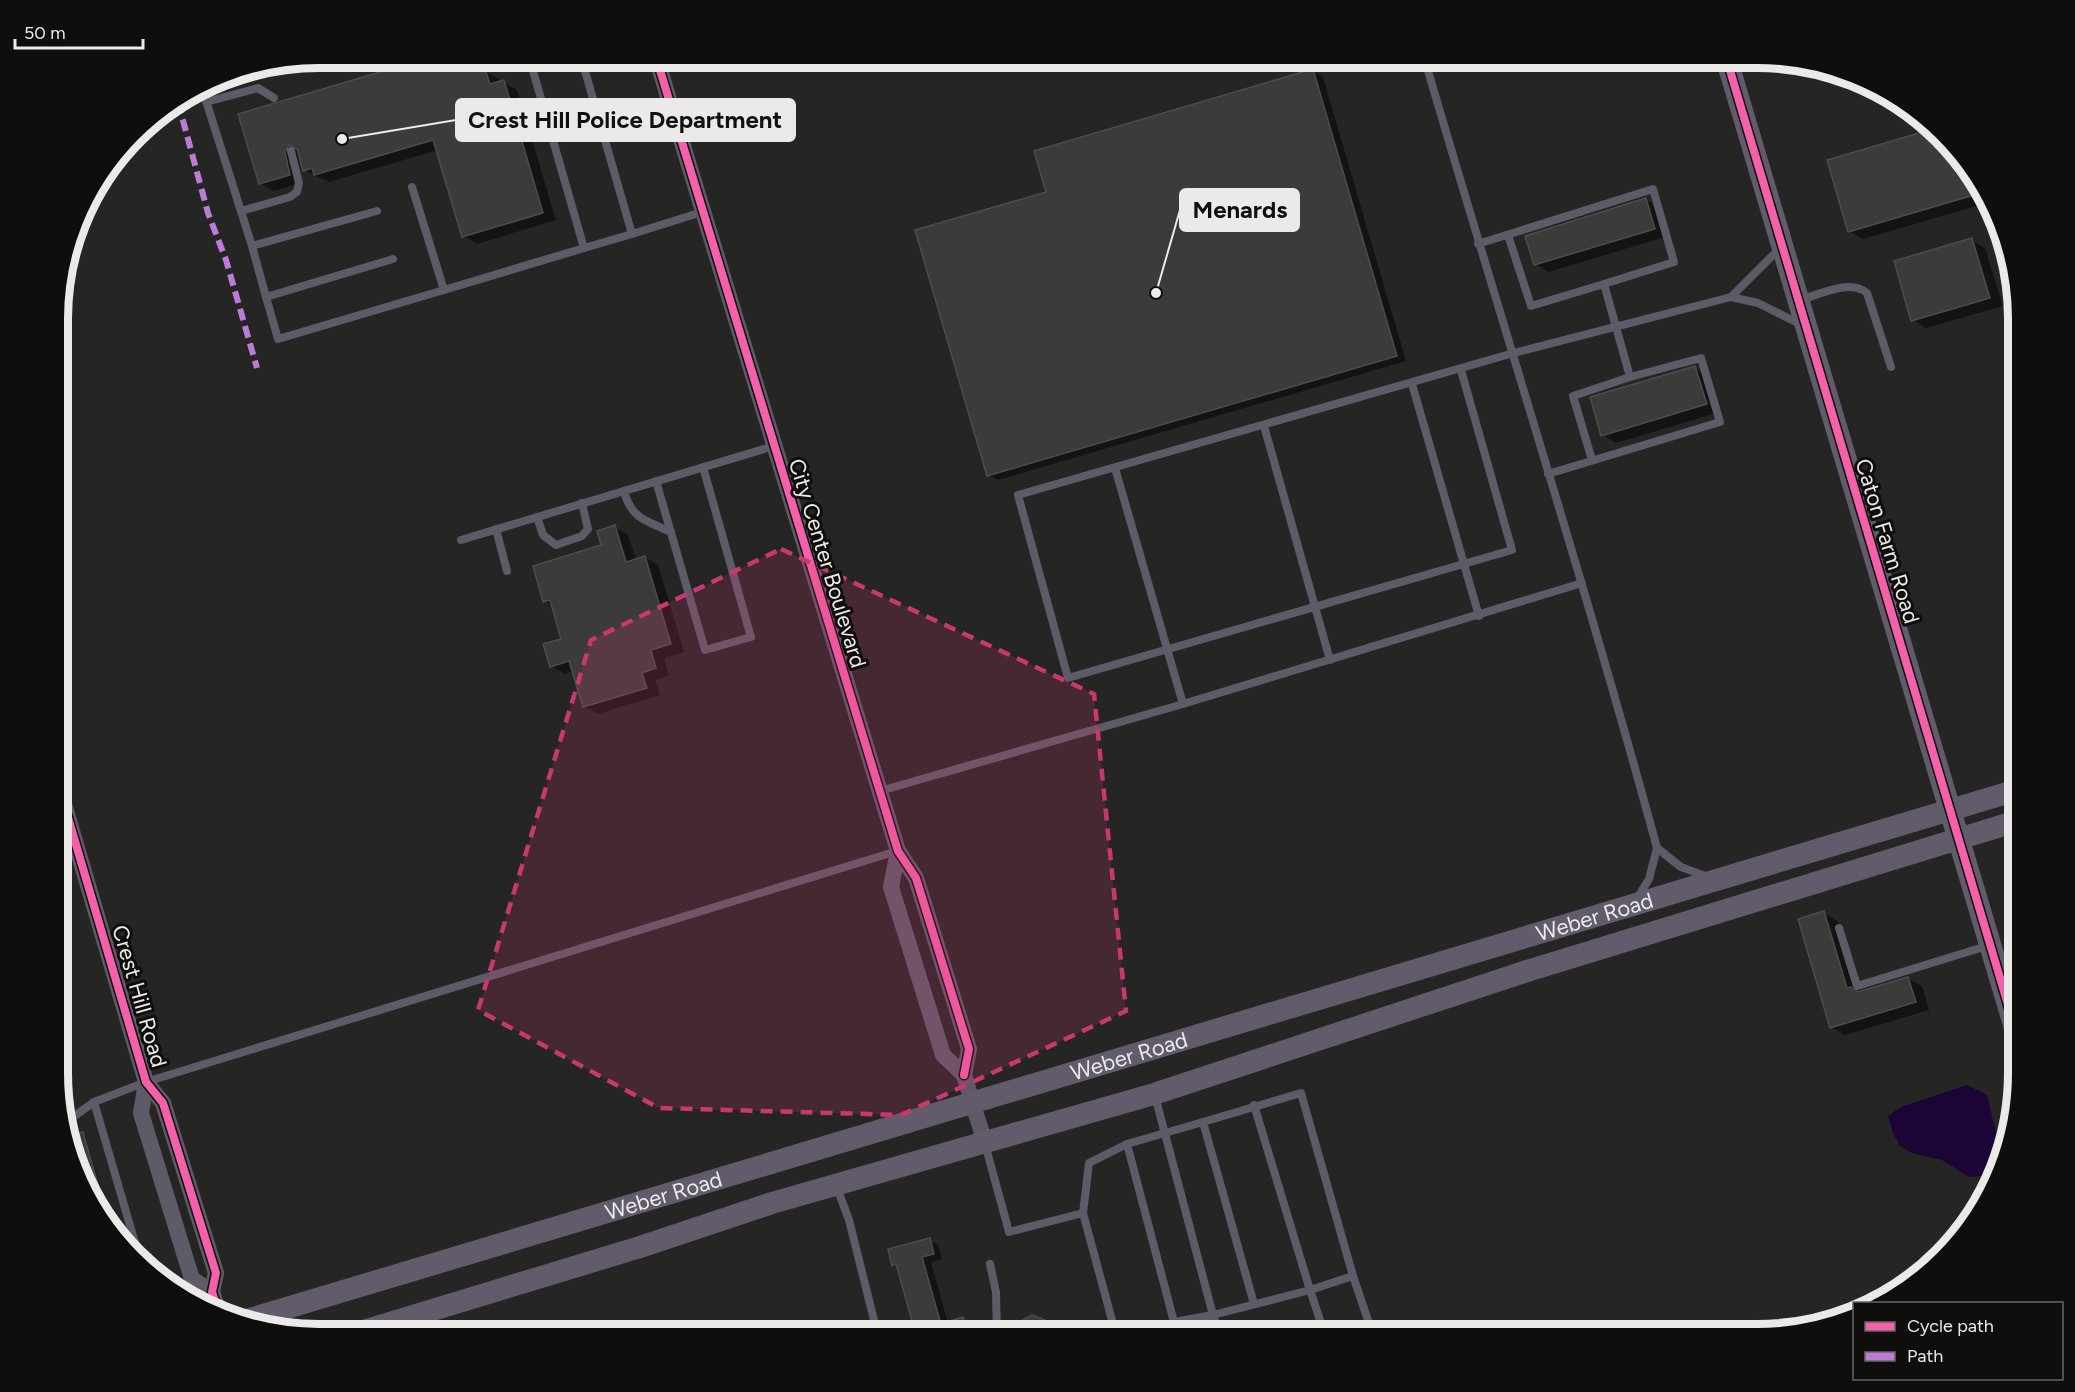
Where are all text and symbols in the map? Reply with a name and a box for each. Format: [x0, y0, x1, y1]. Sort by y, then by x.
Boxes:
scale bar [15, 12, 142, 50]
text: 50 m [24, 22, 66, 44]
callout: Crest Hill Police Department [456, 99, 795, 141]
text: Crest Hill Police Department [468, 105, 782, 134]
callout: Menards [1180, 189, 1299, 231]
text: Menards [1193, 195, 1287, 224]
street label: City Center Boulevard [783, 455, 872, 671]
street label: Caton Farm Road [1850, 455, 1925, 627]
street label: Weber Road [1533, 887, 1656, 947]
street label: Crest Hill Road [106, 922, 173, 1070]
street label: Weber Road [1067, 1026, 1191, 1087]
street label: Weber Road [602, 1165, 725, 1226]
legend [1853, 1302, 2063, 1380]
text: Cycle path [1907, 1315, 1994, 1337]
text: Path [1907, 1345, 1943, 1367]

